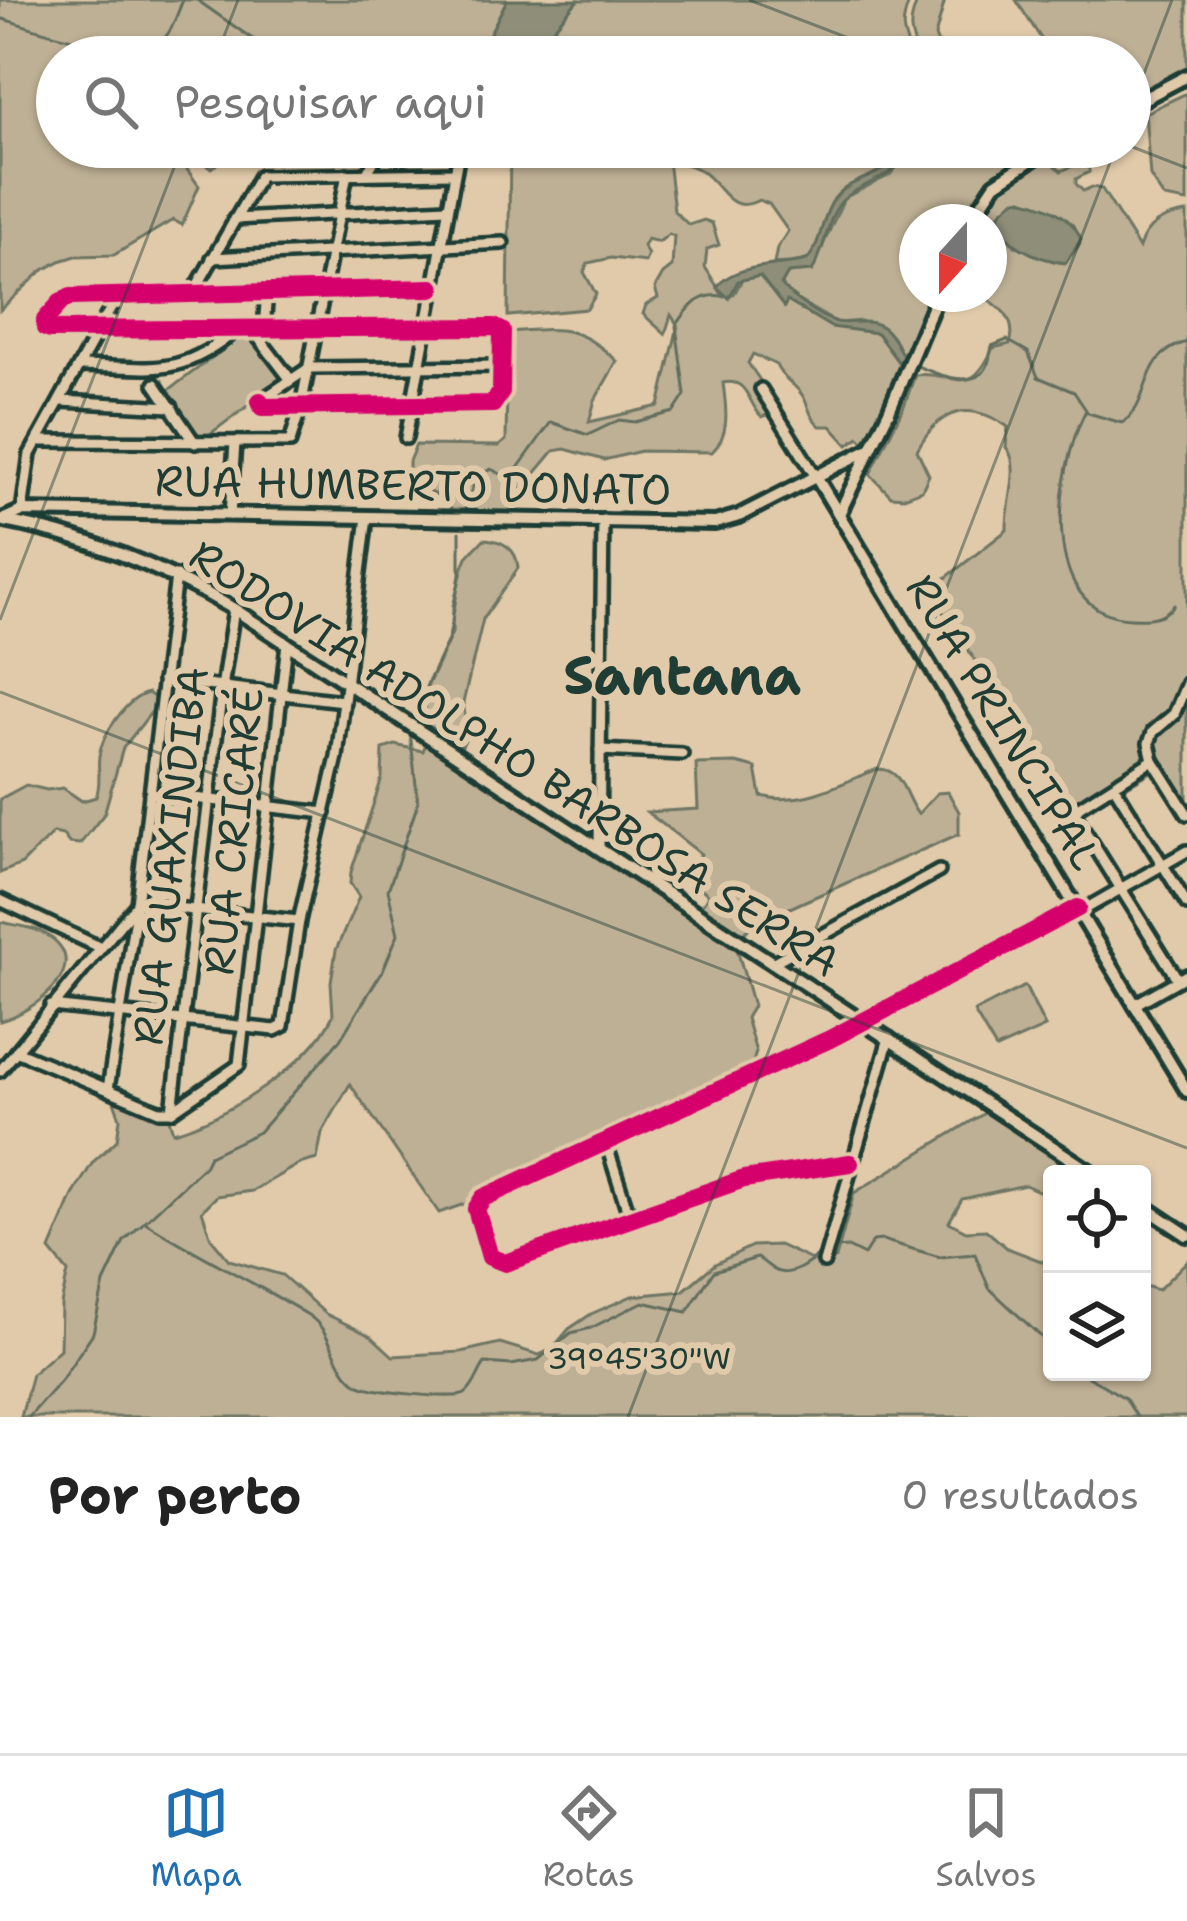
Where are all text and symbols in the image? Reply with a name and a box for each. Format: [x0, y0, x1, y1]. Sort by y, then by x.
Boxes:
search box [36, 36, 1151, 168]
icon: search [78, 69, 144, 135]
text: Pesquisar aqui [174, 72, 487, 132]
north arrow [899, 204, 1007, 312]
street label: RUA HUMBERTO DONATO [154, 452, 672, 518]
street label: RODOVIA ADOLPHO BARBOSA SERRA [179, 526, 851, 990]
street label: RUA PRINCIPAL [894, 564, 1114, 880]
district label: Santana [563, 639, 801, 711]
street label: RUA GUAXINDIBA [119, 664, 221, 1048]
street label: RUA CRICARÉ [190, 684, 276, 978]
map controls [1043, 1165, 1151, 1381]
button: locate [1043, 1165, 1151, 1273]
button: layers [1043, 1273, 1151, 1381]
text: 39°45'30"W [547, 1338, 731, 1379]
text: Por perto [48, 1461, 302, 1529]
text: 0 resultados [901, 1469, 1139, 1521]
tab: Mapa [150, 1780, 242, 1897]
tab: Rotas [543, 1780, 635, 1897]
tab: Salvos [936, 1780, 1037, 1897]

